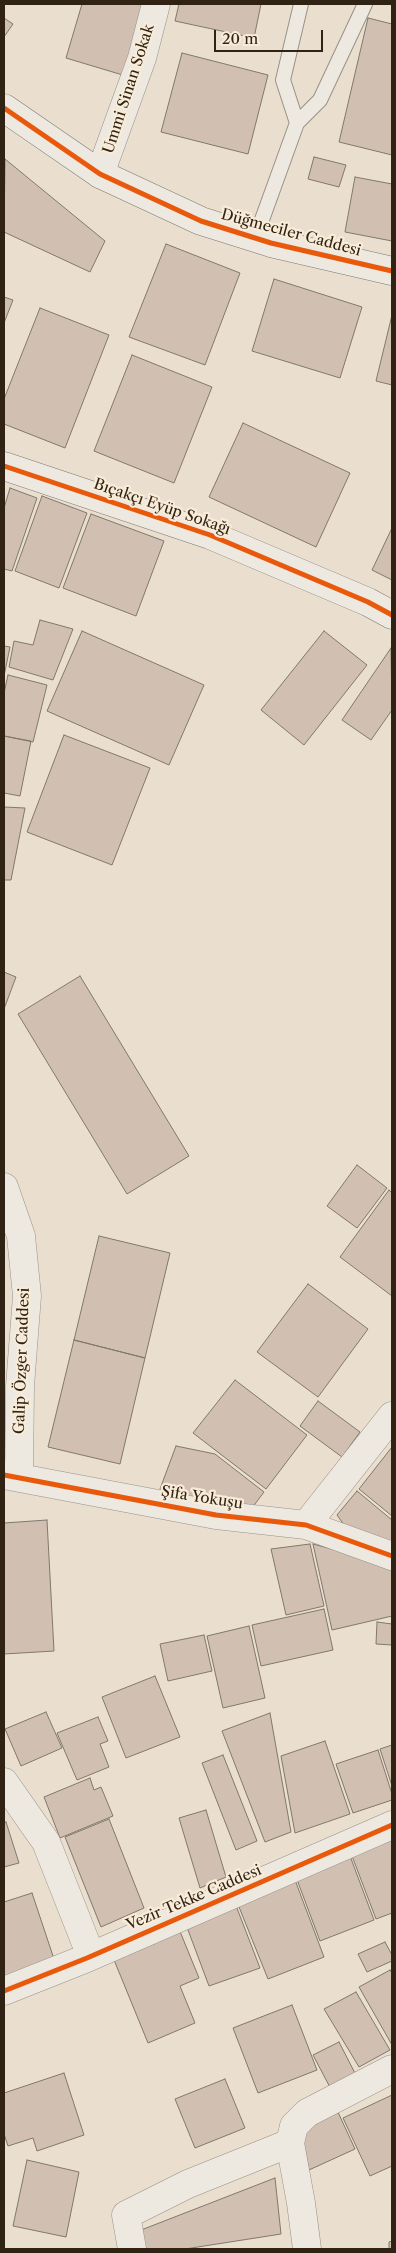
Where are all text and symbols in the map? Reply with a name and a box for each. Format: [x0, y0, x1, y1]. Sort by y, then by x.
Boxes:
scale bar [216, 20, 325, 52]
street label: Ummi Sinan Sokak [100, 22, 158, 156]
text: 20 m [222, 29, 258, 48]
street label: Düğmeciler Caddesi [219, 206, 363, 260]
street label: Bıçakçı Eyüp Sokağı [91, 475, 233, 539]
street label: Galip Özger Caddesi [10, 1288, 34, 1434]
street label: Şifa Yokuşu [160, 1483, 244, 1513]
street label: Vezir Tekke Caddesi [124, 1861, 264, 1935]

